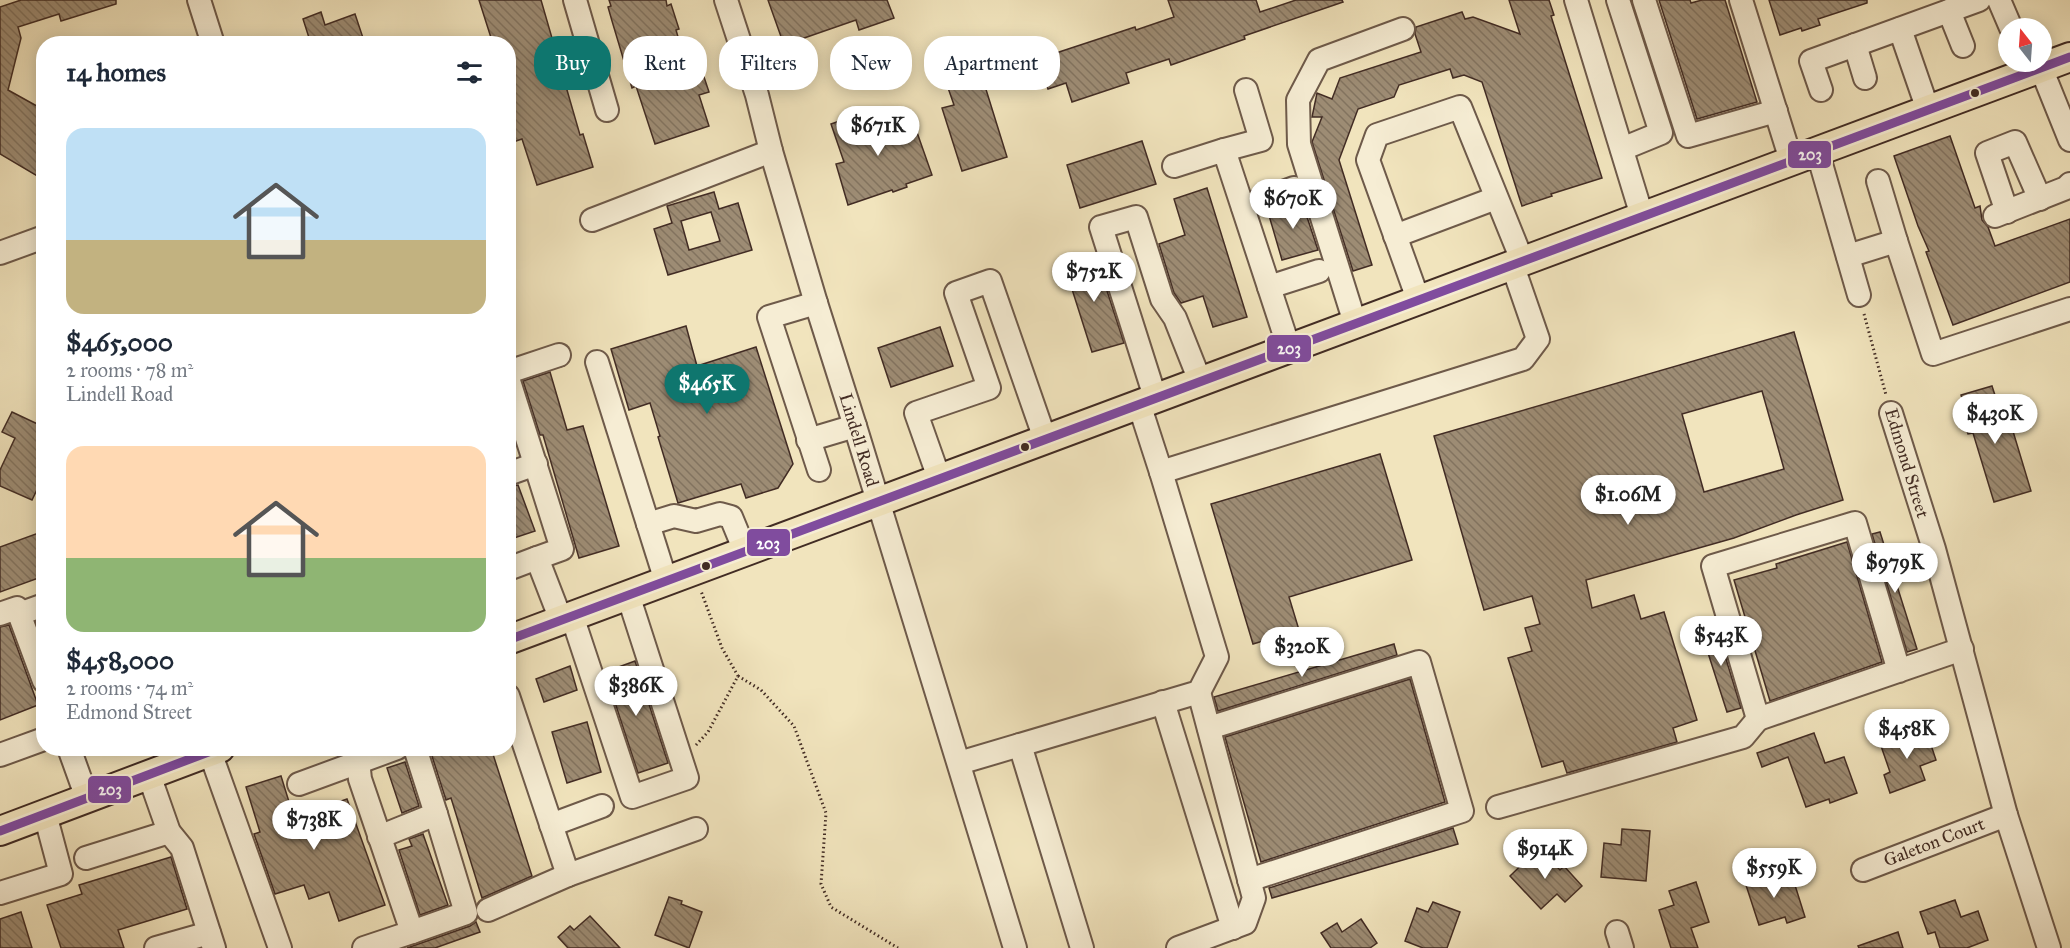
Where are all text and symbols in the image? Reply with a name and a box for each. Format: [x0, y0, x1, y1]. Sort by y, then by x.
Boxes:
north arrow [1998, 18, 2052, 72]
map controls [1998, 18, 2052, 72]
chip: Buy [534, 36, 611, 90]
chip: Rent [623, 36, 707, 90]
chip: Filters [719, 36, 818, 90]
chip: New [830, 36, 912, 90]
chip: Apartment [924, 36, 1060, 90]
text: 14 homes [66, 56, 166, 88]
icon: filters [453, 56, 486, 89]
unlabelled marker [1969, 87, 1981, 99]
pin: $671K [836, 106, 920, 157]
text: $671K [850, 113, 906, 137]
line badge: 203 [1787, 140, 1832, 169]
text: 203 [1798, 145, 1822, 165]
icon: home [222, 167, 330, 275]
pin: $670K [1251, 179, 1335, 230]
text: $670K [1264, 186, 1322, 210]
pin: $752K [1052, 252, 1136, 303]
text: $752K [1066, 259, 1122, 283]
text: $465,000 [66, 326, 173, 358]
line badge: 203 [1266, 334, 1312, 363]
text: 203 [1277, 339, 1301, 359]
text: 2 rooms · 78 m² [66, 358, 193, 382]
pin: $465K [665, 364, 749, 415]
text: $465K [679, 371, 735, 395]
text: Lindell Road [66, 382, 173, 406]
street label: Lindell Road [834, 391, 884, 489]
pin: $430K [1953, 394, 2037, 445]
text: $430K [1967, 401, 2023, 425]
street label: Edmond Street [1880, 405, 1934, 521]
unlabelled marker [1019, 441, 1031, 453]
pin: $1.06M [1579, 475, 1677, 526]
text: $1.06M [1595, 482, 1661, 506]
icon: home [222, 485, 330, 593]
line badge: 203 [746, 528, 791, 557]
text: 203 [756, 534, 780, 554]
pin: $979K [1853, 543, 1937, 594]
text: $979K [1866, 550, 1924, 574]
unlabelled marker [700, 560, 712, 572]
pin: $543K [1679, 616, 1763, 667]
text: $543K [1694, 623, 1748, 647]
pin: $320K [1260, 627, 1344, 678]
text: $320K [1274, 634, 1330, 658]
text: $458,000 [66, 644, 174, 676]
pin: $386K [594, 666, 678, 717]
text: $386K [608, 673, 664, 697]
text: 2 rooms · 74 m² [66, 676, 193, 700]
text: Edmond Street [66, 700, 192, 724]
pin: $458K [1865, 709, 1949, 760]
text: $458K [1878, 716, 1936, 740]
line badge: 203 [87, 775, 132, 804]
text: 203 [98, 780, 122, 800]
pin: $738K [272, 800, 356, 851]
text: $738K [286, 807, 342, 831]
street label: Galeton Court [1880, 812, 1988, 871]
pin: $914K [1503, 829, 1587, 880]
text: $914K [1517, 836, 1573, 860]
pin: $559K [1732, 848, 1816, 899]
text: $559K [1746, 855, 1802, 879]

